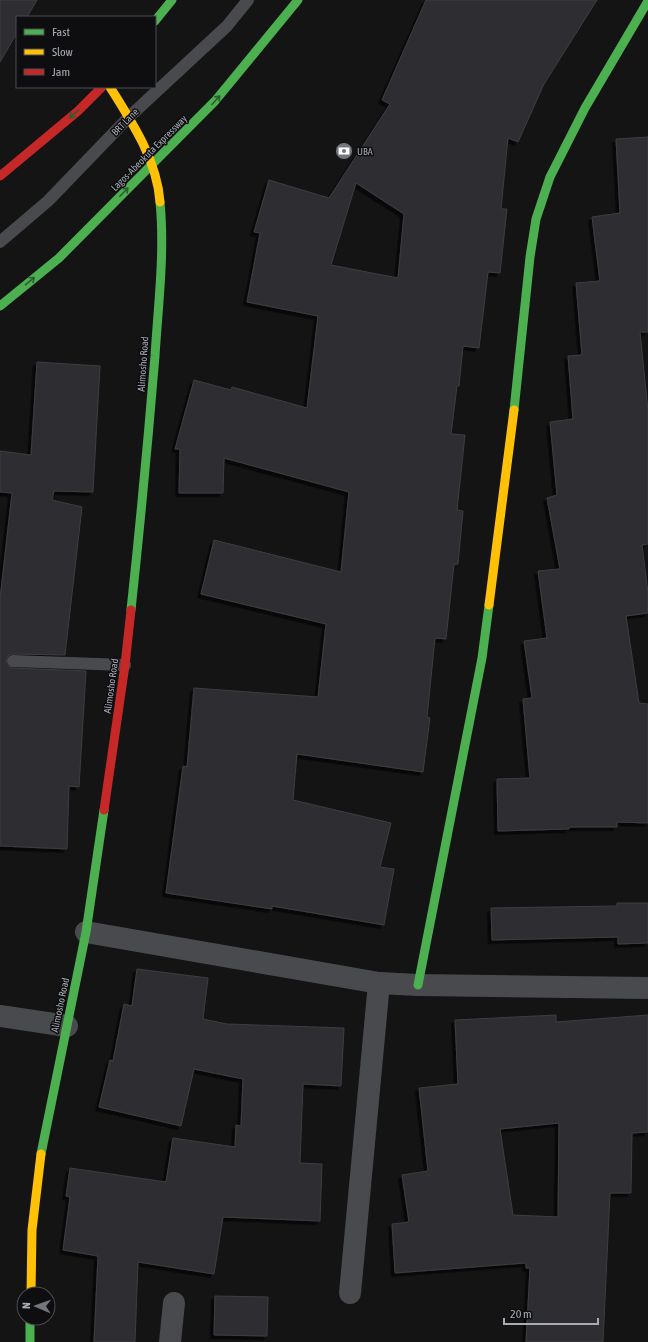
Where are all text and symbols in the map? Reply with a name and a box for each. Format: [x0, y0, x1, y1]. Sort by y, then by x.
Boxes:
legend [16, 16, 156, 88]
text: Fast [52, 25, 70, 39]
text: Slow [52, 45, 73, 59]
text: Jam [52, 65, 70, 79]
one-way arrow [211, 95, 221, 105]
street label: BRT Lane [109, 106, 141, 138]
one-way arrow [68, 110, 79, 119]
street label: Lagos-Abeokuta Expressway [109, 113, 189, 193]
bank icon: UBA [334, 141, 354, 161]
place label: UBA [357, 146, 373, 157]
one-way arrow [119, 187, 129, 197]
one-way arrow [25, 277, 35, 286]
street label: Alimosho Road [136, 336, 150, 392]
street label: Alimosho Road [102, 658, 120, 714]
street label: Alimosho Road [49, 977, 71, 1033]
north arrow [16, 1286, 56, 1326]
scale bar [504, 1300, 598, 1326]
text: N [20, 1302, 32, 1309]
text: 20 m [510, 1307, 532, 1321]

